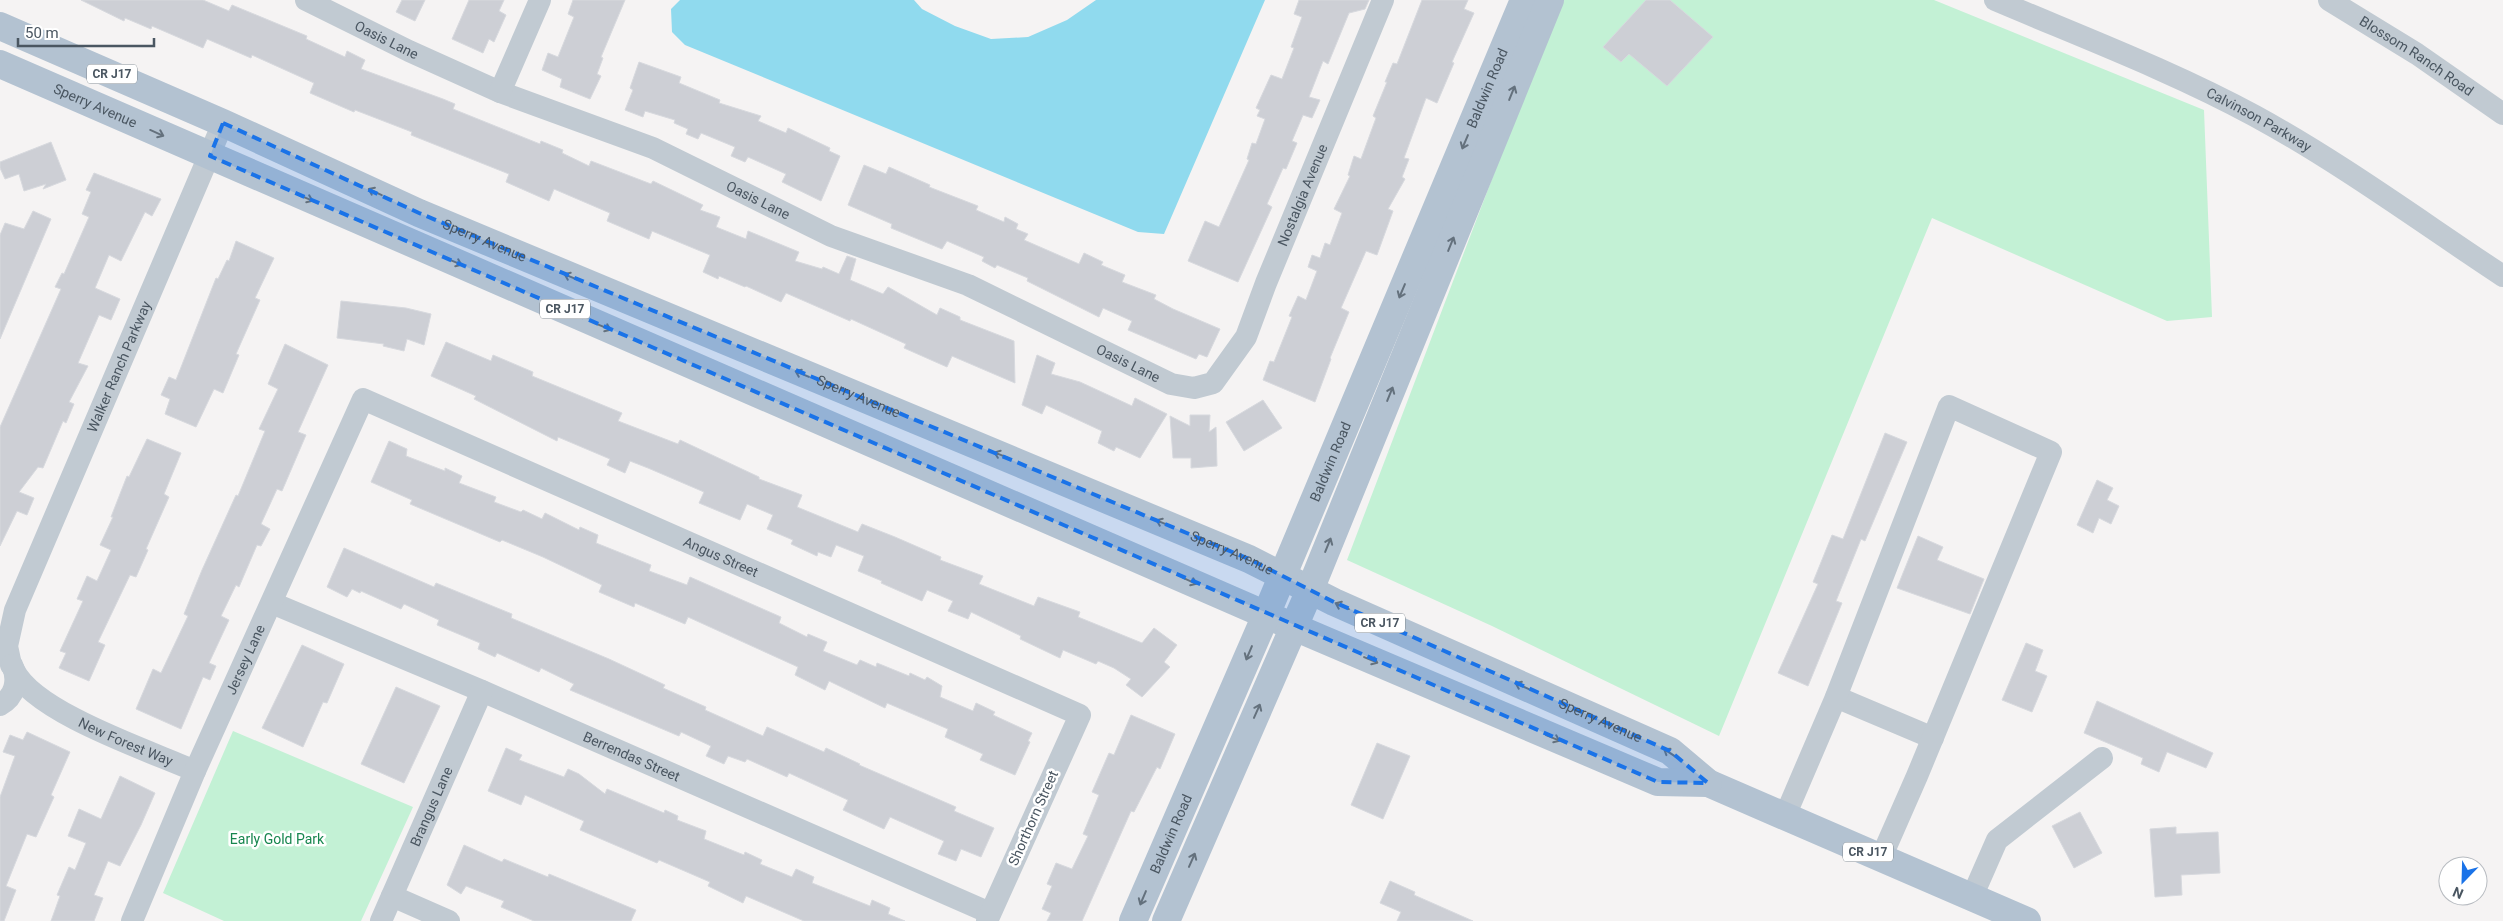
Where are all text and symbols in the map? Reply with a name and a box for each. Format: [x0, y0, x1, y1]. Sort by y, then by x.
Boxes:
street label: Blossom Ranch Road [2357, 13, 2477, 99]
scale bar [18, 15, 154, 47]
street label: Oasis Lane [352, 17, 421, 62]
text: 50 m [25, 24, 59, 42]
street label: Baldwin Road [1463, 46, 1511, 130]
road number: CR J17 [87, 64, 137, 84]
street label: Sperry Avenue [51, 80, 139, 131]
street label: Calvinson Parkway [2204, 84, 2315, 155]
one-way arrow [1508, 86, 1517, 101]
one-way arrow [149, 128, 164, 138]
one-way arrow [1459, 134, 1469, 149]
street label: Nostalgia Avenue [1274, 142, 1331, 248]
street label: Oasis Lane [724, 178, 793, 222]
one-way arrow [368, 187, 383, 197]
one-way arrow [298, 193, 313, 203]
street label: Sperry Avenue [440, 216, 529, 265]
one-way arrow [1446, 237, 1456, 252]
one-way arrow [447, 258, 462, 268]
one-way arrow [564, 271, 579, 281]
one-way arrow [1396, 284, 1405, 299]
street label: Walker Ranch Parkway [84, 298, 154, 435]
road number: CR J17 [540, 300, 590, 318]
one-way arrow [596, 322, 611, 332]
street label: Oasis Lane [1094, 341, 1163, 385]
one-way arrow [795, 368, 810, 378]
street label: Sperry Avenue [814, 372, 903, 421]
one-way arrow [1386, 387, 1395, 402]
street label: Baldwin Road [1307, 419, 1354, 504]
one-way arrow [993, 450, 1008, 459]
one-way arrow [1156, 517, 1171, 527]
street label: Sperry Avenue [1188, 527, 1276, 578]
street label: Angus Street [681, 533, 761, 580]
one-way arrow [1324, 538, 1334, 553]
one-way arrow [1182, 577, 1197, 586]
one-way arrow [1335, 600, 1350, 610]
road number: CR J17 [1355, 614, 1405, 632]
street label: Jersey Lane [223, 622, 268, 697]
one-way arrow [1244, 645, 1254, 660]
one-way arrow [1363, 656, 1378, 666]
one-way arrow [1515, 680, 1530, 690]
street label: Sperry Avenue [1557, 695, 1645, 746]
one-way arrow [1253, 704, 1263, 719]
street label: New Forest Way [76, 714, 176, 769]
street label: Berrendas Street [581, 728, 683, 785]
one-way arrow [1545, 733, 1560, 743]
one-way arrow [1663, 748, 1677, 758]
street label: Brangus Lane [407, 764, 456, 849]
street label: Shorthorn Street [1005, 768, 1061, 868]
street label: Baldwin Road [1147, 792, 1195, 876]
park label: Early Gold Park [230, 831, 325, 847]
road number: CR J17 [1843, 842, 1893, 862]
one-way arrow [1188, 853, 1198, 868]
north arrow [2438, 856, 2488, 906]
text: N [2450, 884, 2466, 902]
one-way arrow [1138, 890, 1148, 905]

